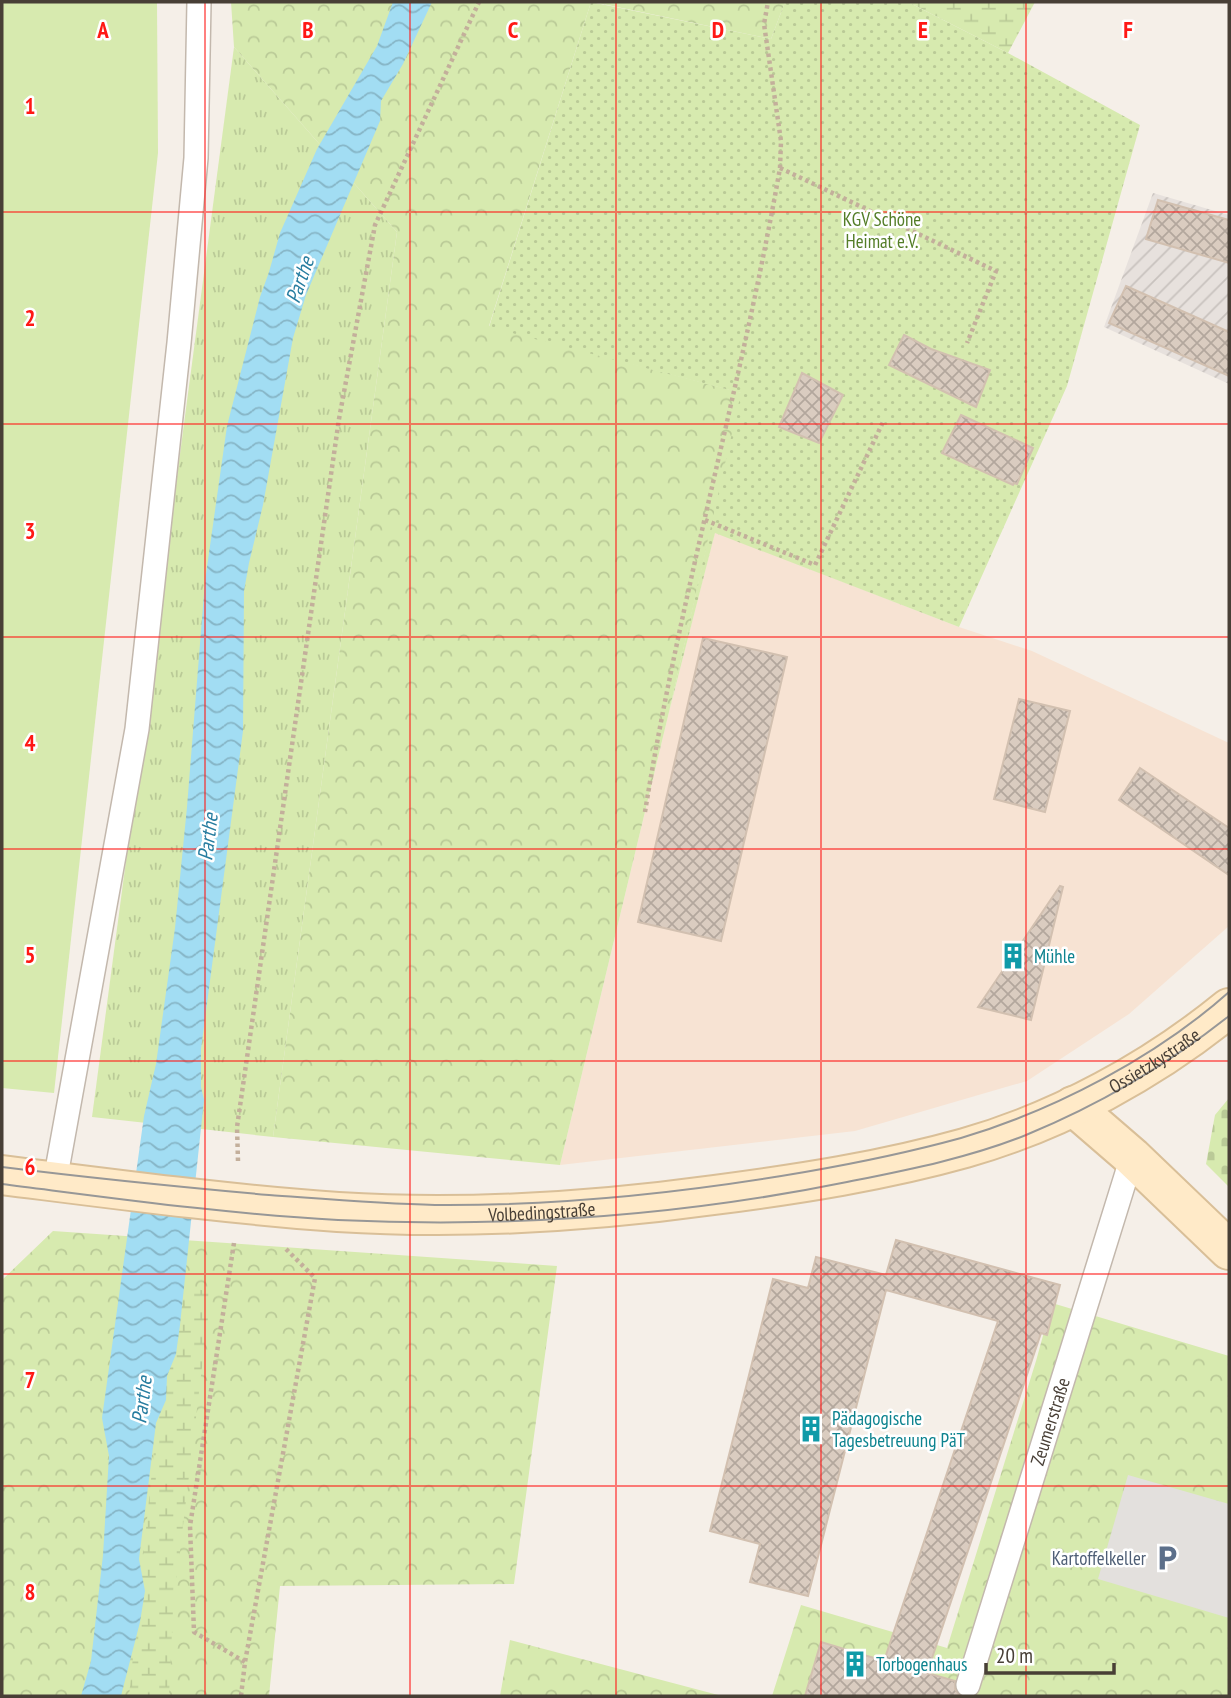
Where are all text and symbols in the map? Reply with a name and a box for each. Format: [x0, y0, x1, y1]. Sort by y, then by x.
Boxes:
text: A [96, 15, 109, 44]
text: B [302, 15, 314, 44]
text: C [508, 15, 519, 44]
text: D [712, 15, 724, 44]
text: E [918, 15, 928, 44]
text: F [1123, 15, 1133, 44]
text: 1 [25, 91, 36, 120]
park label: KGV Schöne Heimat e.V. [843, 207, 921, 253]
water label: Parthe [279, 252, 320, 307]
text: 2 [25, 303, 36, 332]
text: 3 [25, 516, 36, 545]
text: 4 [25, 728, 36, 757]
water label: Parthe [191, 811, 224, 862]
text: 5 [25, 940, 36, 969]
building icon: Mühle [998, 941, 1028, 971]
place label: Mühle [1034, 944, 1075, 968]
street label: Ossietzkystraße [1104, 1022, 1205, 1098]
text: 6 [25, 1152, 36, 1181]
street label: Volbedingstraße [487, 1196, 596, 1226]
text: 7 [25, 1365, 36, 1394]
water label: Parthe [125, 1374, 158, 1425]
street label: Zeumerstraße [1025, 1374, 1075, 1468]
place label: Pädagogische Tagesbetreuung PäT [832, 1406, 966, 1452]
building icon: Pädagogische Tagesbetreuung PäT [796, 1414, 826, 1444]
parking icon: Kartoffelkeller [1152, 1543, 1182, 1573]
place label: Kartoffelkeller [1052, 1546, 1147, 1570]
text: 8 [25, 1577, 36, 1606]
scale bar [986, 1632, 1114, 1676]
text: 20 m [996, 1642, 1033, 1669]
building icon: Torbogenhaus [840, 1649, 870, 1679]
place label: Torbogenhaus [876, 1652, 967, 1676]

